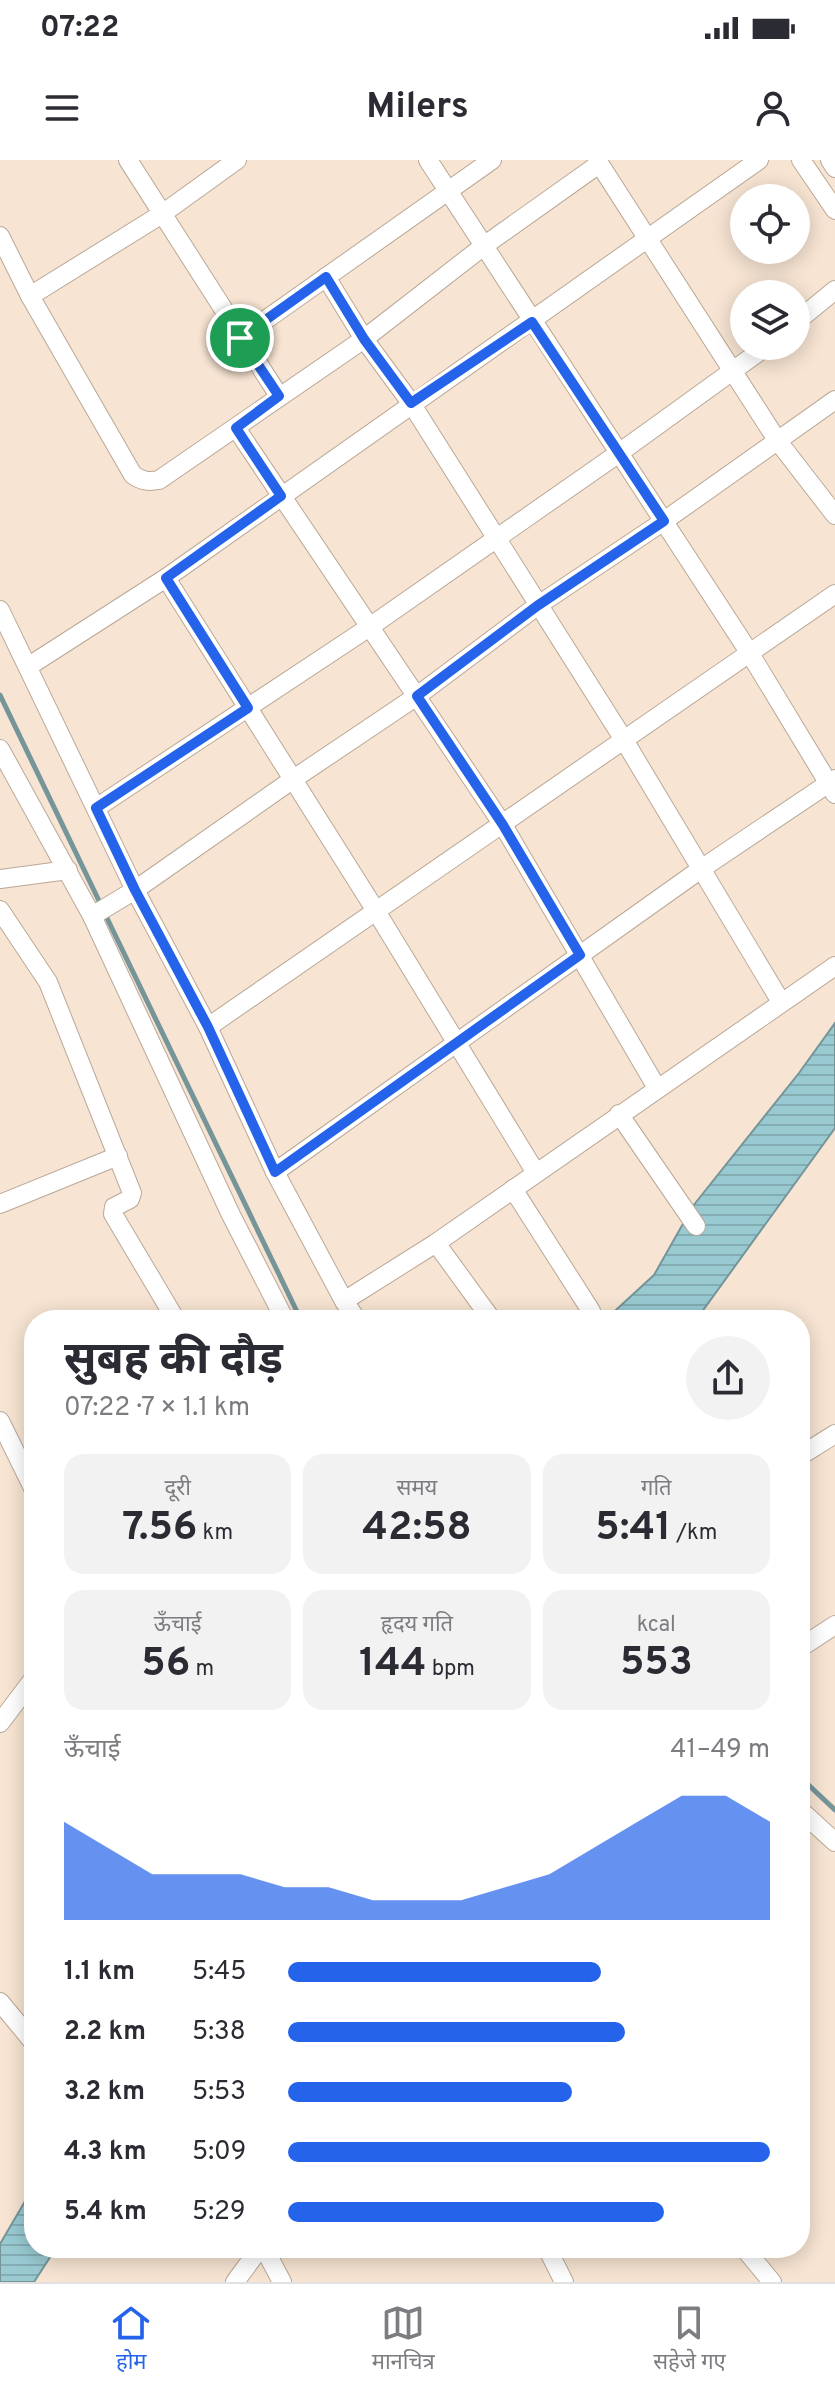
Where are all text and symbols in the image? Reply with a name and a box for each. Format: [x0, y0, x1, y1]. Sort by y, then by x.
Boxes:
text: 07:22 [40, 10, 119, 47]
text: Milers [366, 85, 469, 131]
icon: menu [40, 86, 84, 130]
icon: person [751, 86, 795, 130]
map controls [730, 184, 810, 360]
button: locate [730, 184, 810, 264]
button: layers [730, 280, 810, 360]
pin [206, 304, 274, 372]
icon: arrive [218, 316, 262, 360]
text: सुबह की दौड़ [64, 1334, 283, 1390]
button: share [686, 1336, 770, 1420]
text: 07:22 · 7 × 1.1 km [64, 1392, 250, 1425]
text: दूरी [164, 1476, 191, 1503]
text: समय [397, 1476, 437, 1503]
text: गति [641, 1476, 672, 1503]
text: 7.56 [122, 1504, 197, 1554]
text: 42:58 [362, 1504, 472, 1554]
text: 5:41 [595, 1504, 671, 1554]
text: km [197, 1520, 233, 1547]
text: /km [671, 1520, 717, 1547]
text: ऊँचाई [154, 1612, 202, 1639]
text: हृदय गति [381, 1612, 453, 1639]
text: kcal [637, 1612, 676, 1639]
text: 553 [620, 1639, 693, 1689]
text: 56 [141, 1640, 190, 1690]
text: 144 [359, 1640, 427, 1690]
text: m [190, 1656, 214, 1683]
text: bpm [427, 1656, 475, 1683]
text: ऊँचाई [64, 1734, 120, 1767]
text: 41–49 m [670, 1734, 770, 1767]
text: 1.1 km [64, 1956, 135, 1989]
text: 5:45 [192, 1956, 246, 1989]
text: 2.2 km [64, 2016, 146, 2049]
text: 5:38 [192, 2016, 246, 2049]
text: 3.2 km [64, 2076, 145, 2109]
text: 5:53 [192, 2076, 246, 2109]
text: 4.3 km [64, 2136, 146, 2169]
text: 5:09 [192, 2136, 246, 2169]
text: 5.4 km [64, 2196, 147, 2229]
text: 5:29 [192, 2196, 245, 2229]
tab: होम [109, 2301, 153, 2378]
tab: मानचित्र [372, 2301, 435, 2378]
tab: सहेजे गए [653, 2301, 726, 2378]

